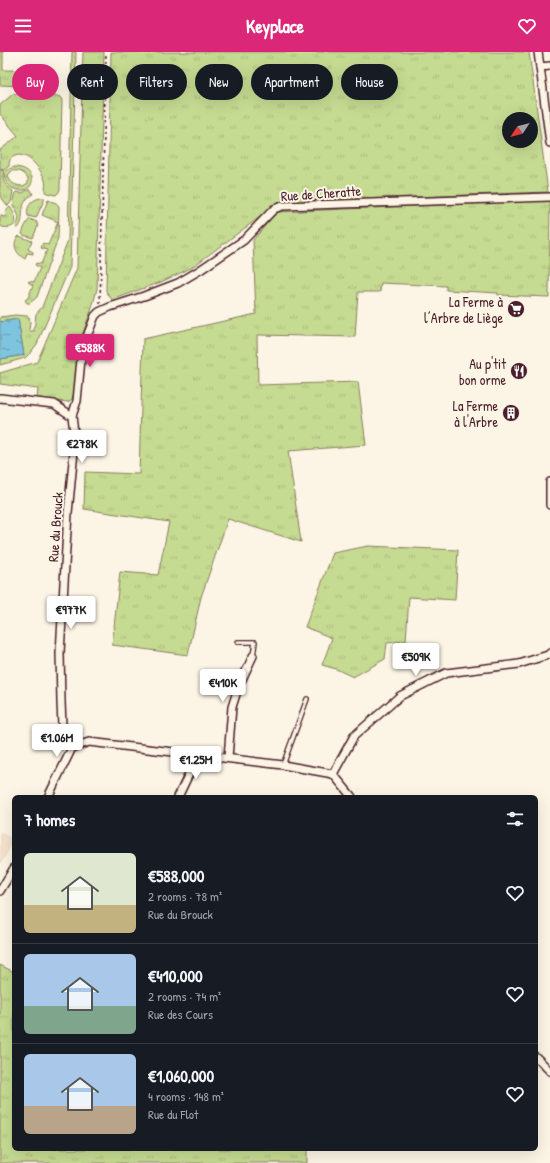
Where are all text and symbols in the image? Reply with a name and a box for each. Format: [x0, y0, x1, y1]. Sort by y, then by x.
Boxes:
text: Keyplace [246, 14, 304, 39]
icon: menu [12, 15, 34, 37]
icon: heart [516, 15, 538, 37]
chip: Buy [12, 64, 59, 100]
chip: Rent [67, 64, 118, 100]
chip: Filters [126, 64, 187, 100]
chip: New [195, 64, 243, 100]
chip: Apartment [251, 64, 333, 100]
chip: House [341, 64, 398, 100]
north arrow [502, 112, 538, 148]
map controls [502, 112, 538, 148]
street label: Rue de Cheratte [280, 181, 362, 205]
place label: La Ferme à l’Arbre de Liège [424, 292, 504, 328]
supermarket icon: La Ferme à l’Arbre de Liège [506, 299, 526, 319]
pin: €588K [62, 334, 118, 368]
text: €588K [75, 338, 105, 356]
place label: Au p'tit bon orme [459, 354, 506, 389]
restaurant icon: Au p'tit bon orme [509, 361, 529, 381]
place label: La Ferme à l'Arbre [453, 396, 498, 431]
building icon: La Ferme à l'Arbre [501, 403, 521, 423]
pin: €278K [54, 430, 110, 464]
text: €278K [66, 434, 98, 452]
street label: Rue du Brouck [43, 491, 67, 563]
pin: €977K [43, 596, 99, 630]
text: €977K [56, 600, 86, 618]
pin: €509K [388, 643, 444, 677]
text: €509K [401, 647, 431, 665]
pin: €410K [195, 669, 251, 703]
text: €410K [209, 673, 237, 691]
pin: €1.06M [24, 724, 90, 758]
text: €1.06M [41, 728, 73, 746]
pin: €1.25M [163, 746, 229, 780]
text: €1.25M [179, 750, 213, 768]
text: 7 homes [24, 808, 75, 831]
icon: filters [504, 808, 526, 830]
text: €588,000 [148, 864, 204, 887]
icon: home [56, 869, 104, 917]
icon: heart [504, 882, 526, 904]
text: 2 rooms · 78 m² [148, 887, 222, 905]
text: Rue du Brouck [148, 905, 213, 923]
text: €410,000 [148, 964, 203, 987]
icon: home [56, 970, 104, 1018]
icon: heart [504, 983, 526, 1005]
text: 2 rooms · 74 m² [148, 987, 221, 1005]
text: Rue des Cours [148, 1005, 213, 1023]
text: €1,060,000 [148, 1064, 214, 1087]
icon: home [56, 1070, 104, 1118]
icon: heart [504, 1083, 526, 1105]
text: 4 rooms · 148 m² [148, 1087, 224, 1105]
text: Rue du Flot [148, 1105, 199, 1123]

